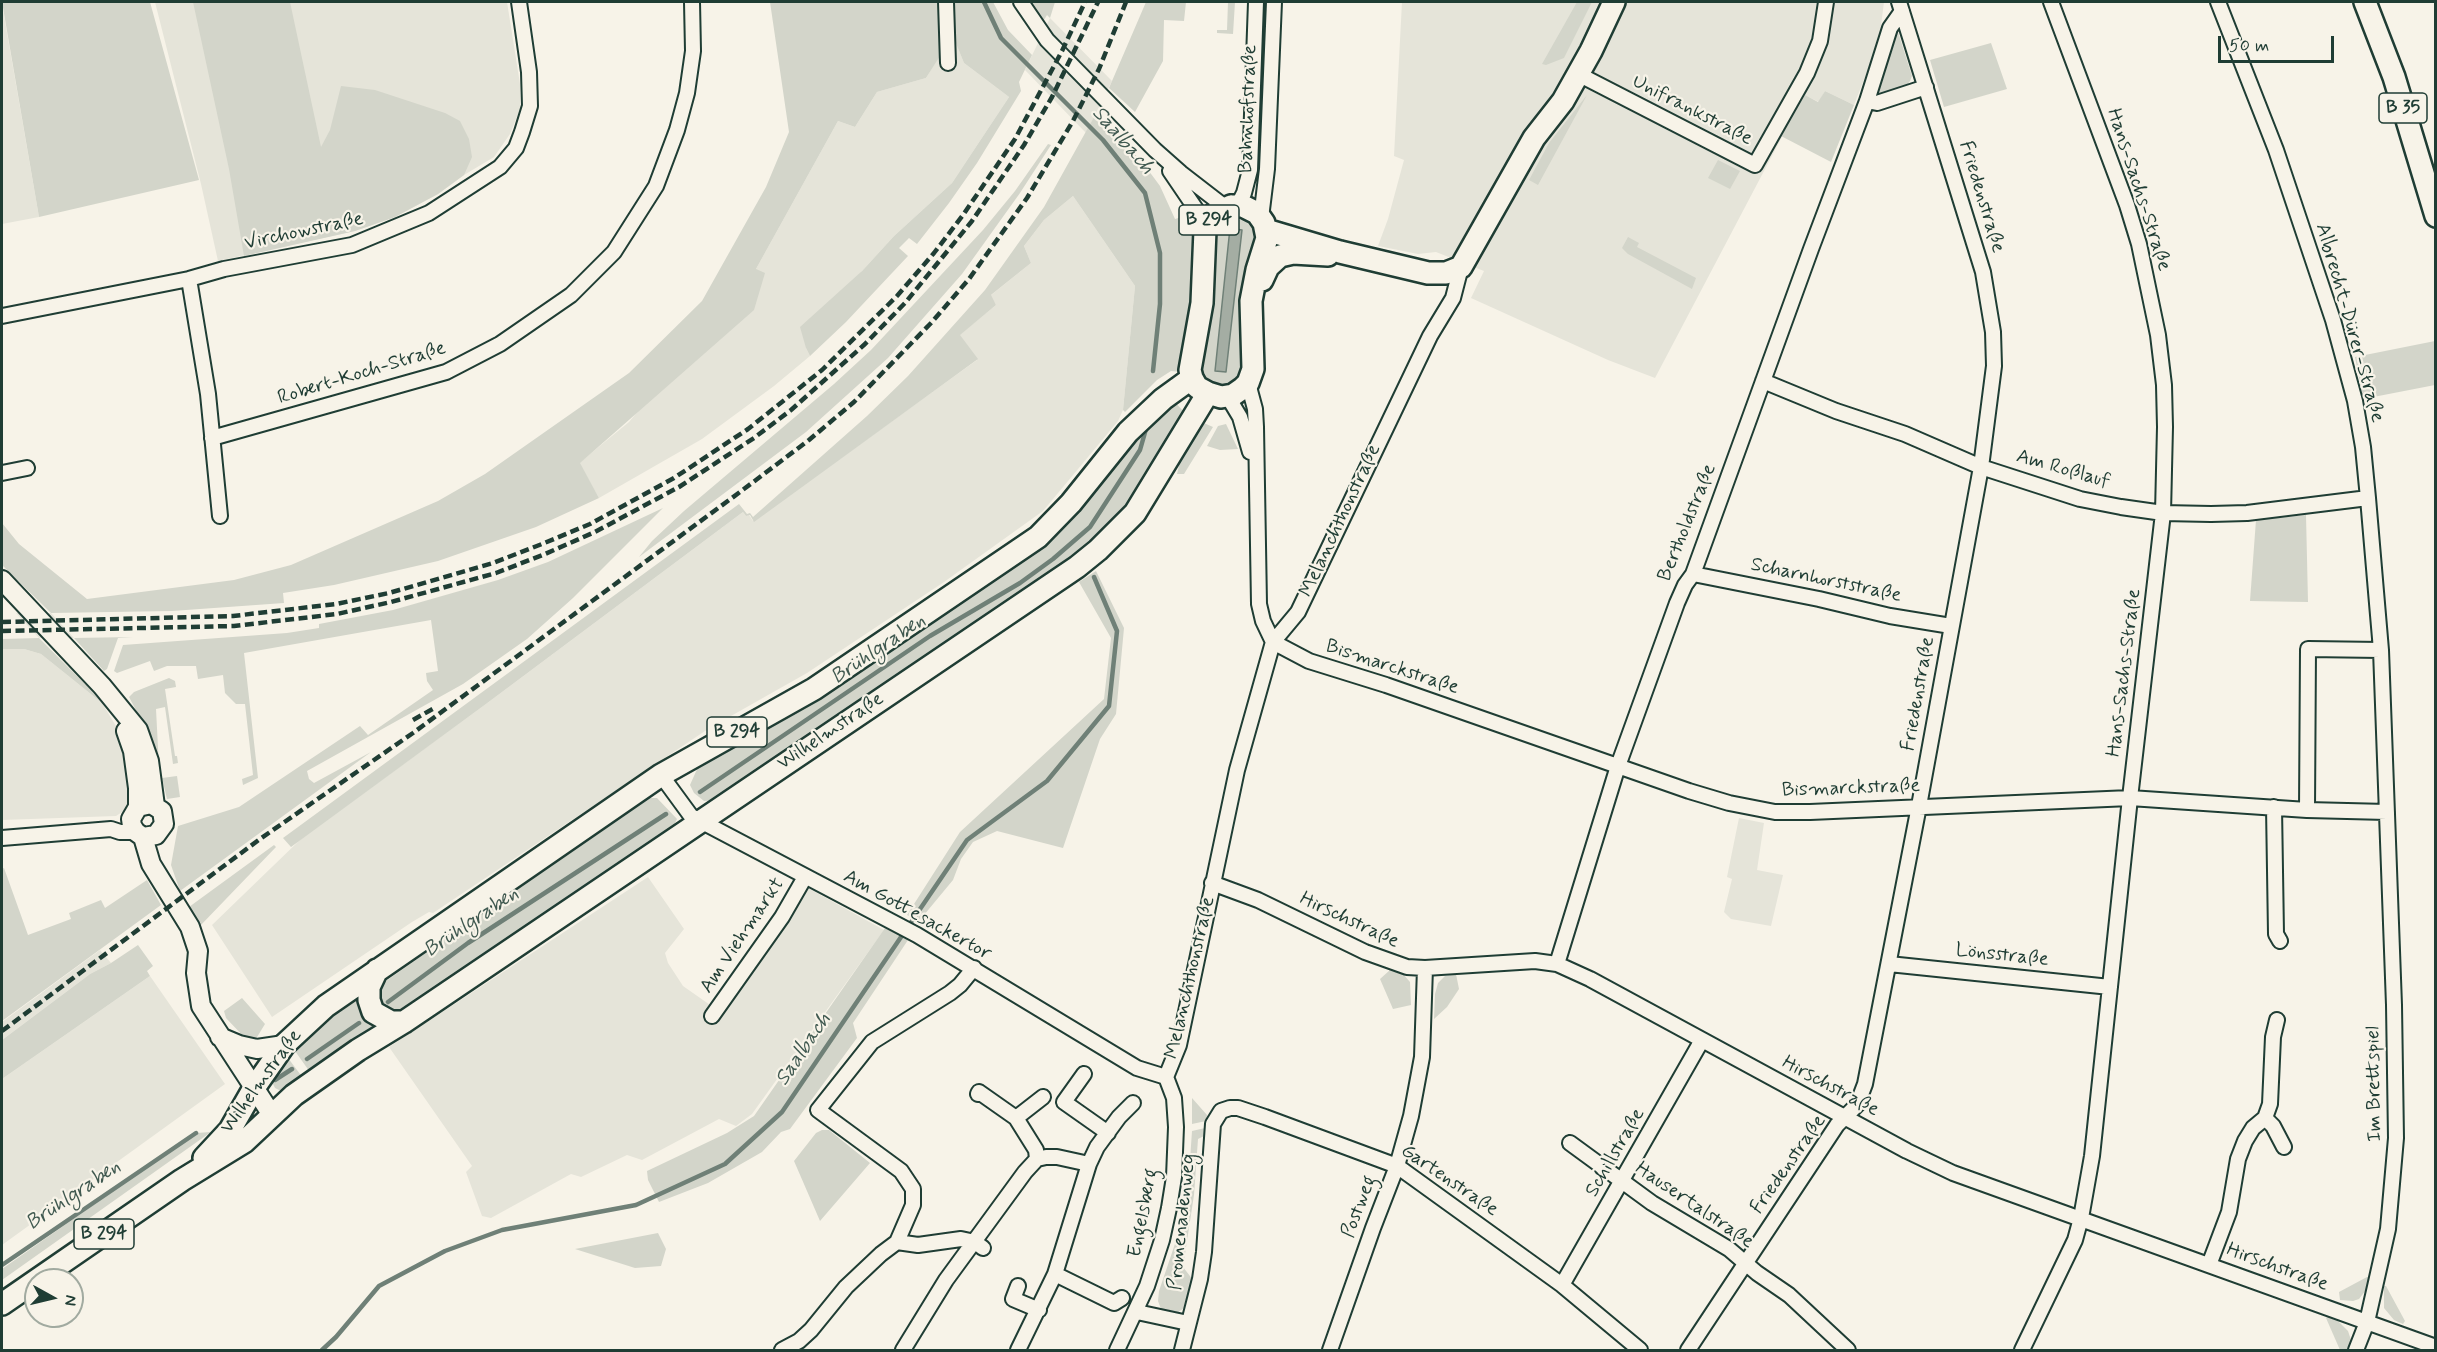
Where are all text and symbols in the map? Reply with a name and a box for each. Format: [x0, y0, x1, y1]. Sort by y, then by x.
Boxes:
scale bar [2221, 24, 2336, 62]
text: 50 m [2229, 34, 2269, 58]
street label: Bahnhofstraße [1235, 44, 1263, 174]
street label: Unifrankstraße [1628, 70, 1756, 152]
road number: B 35 [2379, 93, 2427, 123]
water label: Saalbach [1085, 102, 1159, 180]
street label: Hans-Sachs-Straße [2100, 106, 2176, 274]
street label: Friedenstraße [1953, 138, 2009, 256]
road number: B 294 [1179, 205, 1239, 235]
street label: Virchowstraße [242, 208, 366, 256]
street label: Albrecht-Dürer-Straße [2309, 221, 2389, 425]
street label: Robert-Koch-Straße [275, 337, 449, 411]
street label: Melanchthonstraße [1295, 441, 1387, 601]
street label: Am Roßlauf [2013, 445, 2113, 495]
street label: Bertholdstraße [1654, 461, 1722, 585]
street label: Scharnhorststraße [1748, 553, 1904, 609]
street label: Hans-Sachs-Straße [2103, 588, 2147, 758]
water label: Brühlgraben [827, 609, 931, 691]
street label: Bismarckstraße [1322, 635, 1462, 701]
street label: Friedenstraße [1897, 635, 1941, 753]
street label: Wilhelmstraße [773, 688, 889, 776]
road number: B 294 [707, 717, 767, 747]
street label: Bismarckstraße [1781, 775, 1921, 803]
street label: Am Gottesackertor [839, 865, 995, 967]
street label: Am Viehmarkt [696, 874, 790, 998]
water label: Brühlgraben [420, 882, 524, 964]
street label: Hirschstraße [1296, 888, 1402, 954]
street label: Melanchthonstraße [1161, 894, 1221, 1062]
street label: Lönsstraße [1954, 939, 2050, 973]
water label: Saalbach [771, 1009, 837, 1091]
street label: Wilhelmstraße [216, 1025, 308, 1139]
street label: Im Brettspiel [2362, 1026, 2388, 1142]
street label: Hirschstraße [1777, 1051, 1883, 1123]
street label: Schillstraße [1581, 1104, 1651, 1202]
street label: Friedenstraße [1746, 1111, 1832, 1219]
street label: Gartenstraße [1396, 1140, 1502, 1222]
street label: Promenadenweg [1164, 1152, 1202, 1292]
water label: Brühlgraben [22, 1155, 126, 1237]
street label: Hausertalstraße [1630, 1157, 1758, 1255]
street label: Engelsberg [1124, 1167, 1164, 1259]
street label: Postweg [1337, 1172, 1383, 1242]
road number: B 294 [74, 1219, 134, 1249]
street label: Hirschstraße [2223, 1238, 2331, 1298]
north arrow [24, 1268, 84, 1328]
text: N [59, 1294, 81, 1307]

